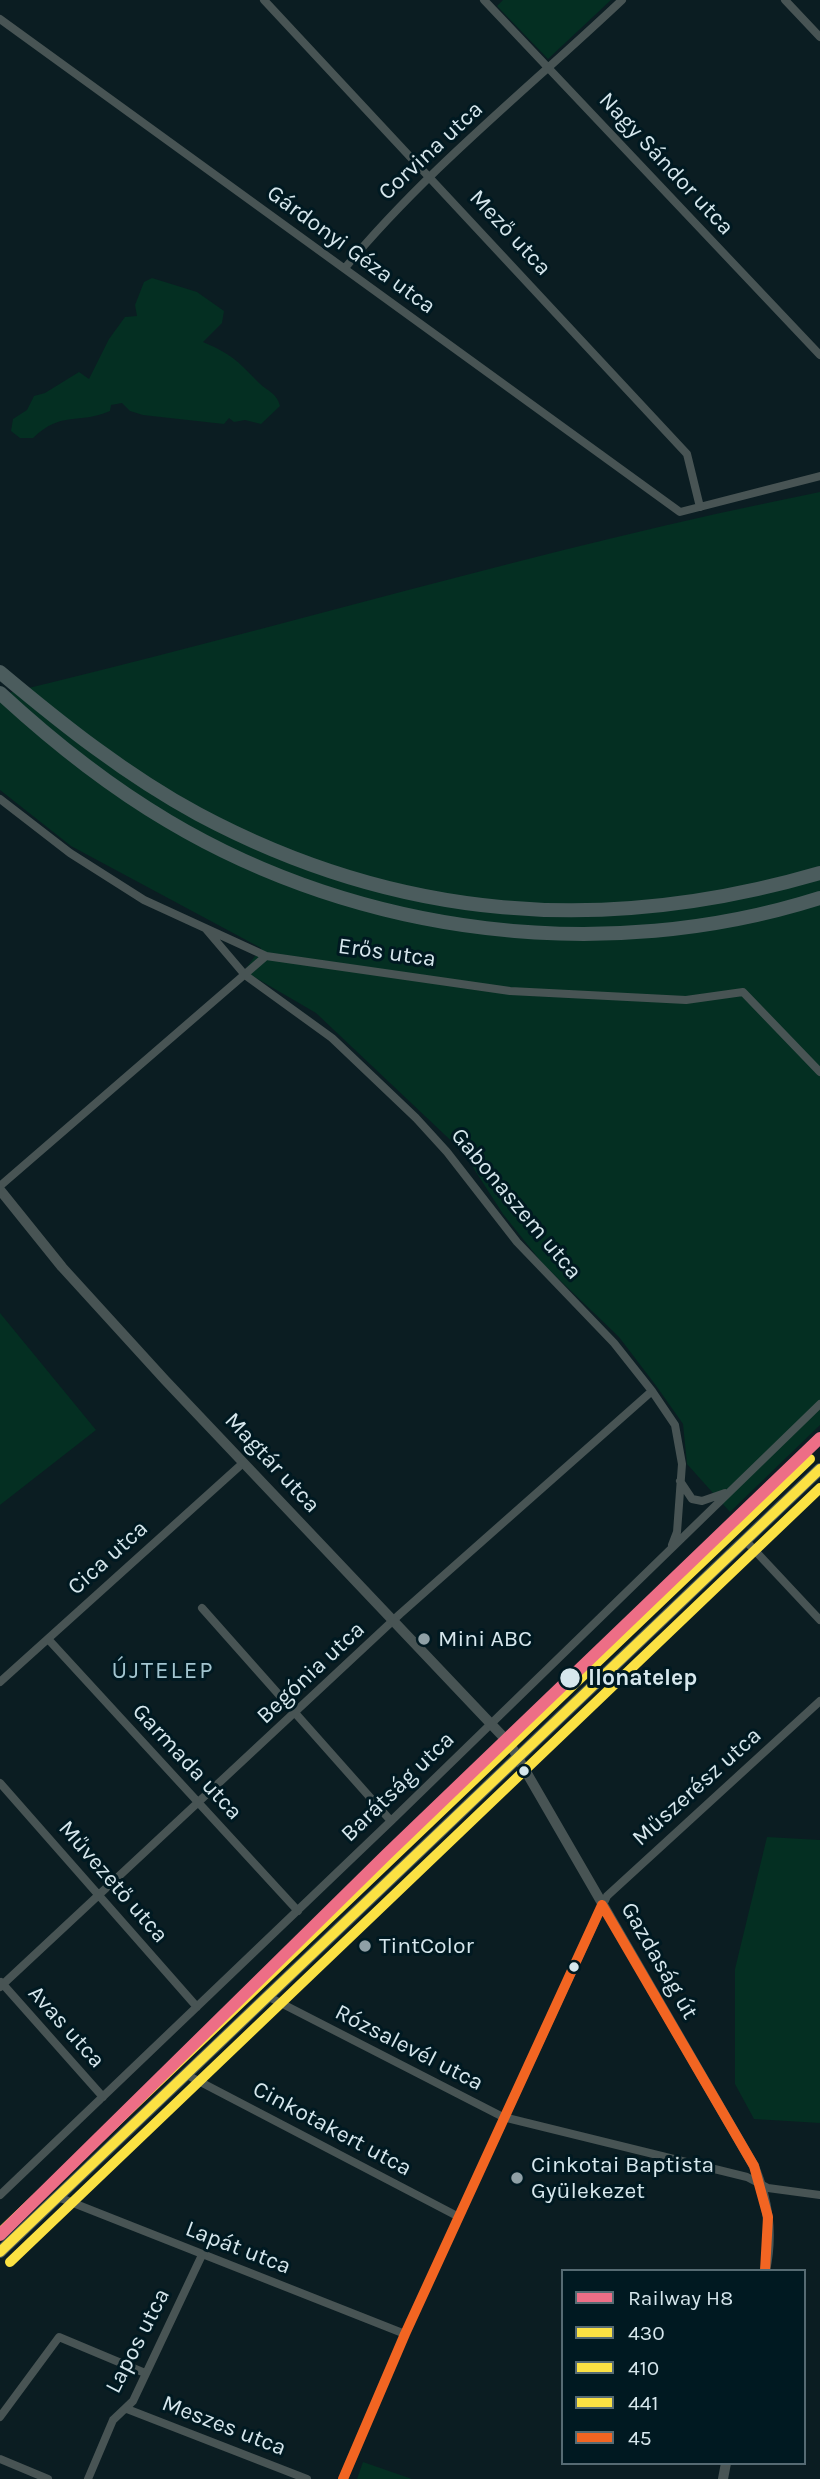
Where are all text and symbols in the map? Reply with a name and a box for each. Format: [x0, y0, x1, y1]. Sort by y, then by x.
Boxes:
street label: Nagy Sándor utca [593, 87, 739, 241]
street label: Corvina utca [373, 96, 489, 206]
street label: Gárdonyi Géza utca [261, 180, 441, 320]
street label: Mező utca [463, 184, 557, 282]
street label: Erős utca [336, 932, 438, 974]
street label: Gabonaszem utca [445, 1123, 587, 1285]
street label: Magtár utca [218, 1407, 326, 1519]
street label: Cica utca [62, 1515, 154, 1601]
street label: Begónia utca [251, 1616, 371, 1730]
place label: Mini ABC [438, 1625, 532, 1653]
marker: Mini ABC [416, 1631, 432, 1647]
district label: ÚJTELEP [112, 1657, 214, 1685]
place label: Ilonatelep [588, 1664, 697, 1692]
marker: Ilonatelep [558, 1666, 582, 1690]
street label: Garmada utca [126, 1698, 248, 1826]
street label: Műszerész utca [627, 1722, 767, 1852]
street label: Barátság utca [336, 1726, 460, 1848]
unlabelled marker [517, 1764, 531, 1778]
street label: Művezető utca [52, 1815, 174, 1949]
street label: Gazdaság út [614, 1898, 704, 2024]
place label: TintColor [379, 1932, 474, 1960]
marker: TintColor [357, 1938, 373, 1954]
unlabelled marker [567, 1960, 581, 1974]
street label: Avas utca [22, 1980, 110, 2074]
street label: Rózsalevél utca [330, 1999, 488, 2097]
street label: Cinkotakert utca [248, 2076, 416, 2182]
place label: Cinkotai Baptista Gyülekezet [531, 2151, 714, 2205]
marker: Cinkotai Baptista Gyülekezet [509, 2170, 525, 2186]
street label: Lapát utca [181, 2215, 295, 2281]
legend [561, 2269, 806, 2465]
street label: Lapos utca [100, 2284, 176, 2398]
text: Railway H8 [628, 2286, 733, 2310]
text: 430 [628, 2321, 665, 2345]
text: 410 [628, 2356, 659, 2380]
street label: Meszes utca [158, 2390, 290, 2462]
text: 441 [628, 2391, 658, 2415]
text: 45 [628, 2426, 652, 2450]

